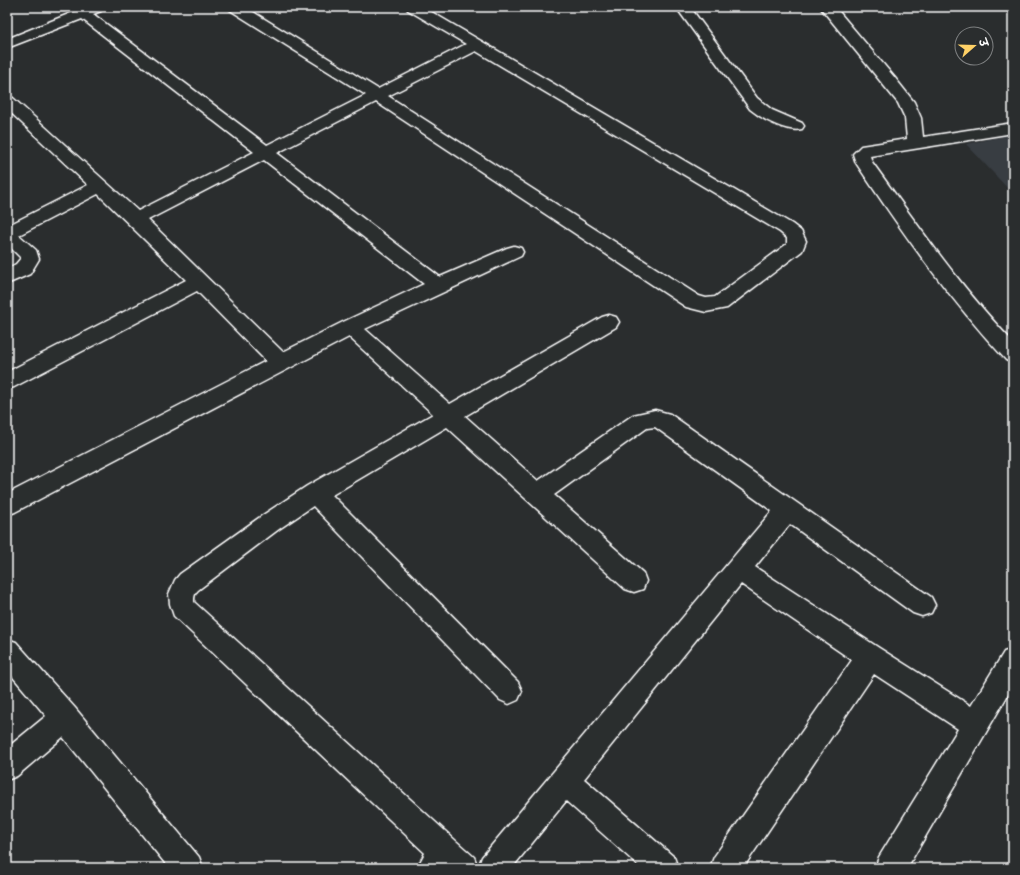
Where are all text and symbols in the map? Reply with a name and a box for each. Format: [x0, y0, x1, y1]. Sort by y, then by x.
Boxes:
north arrow [954, 26, 994, 66]
text: उ [974, 36, 991, 50]

